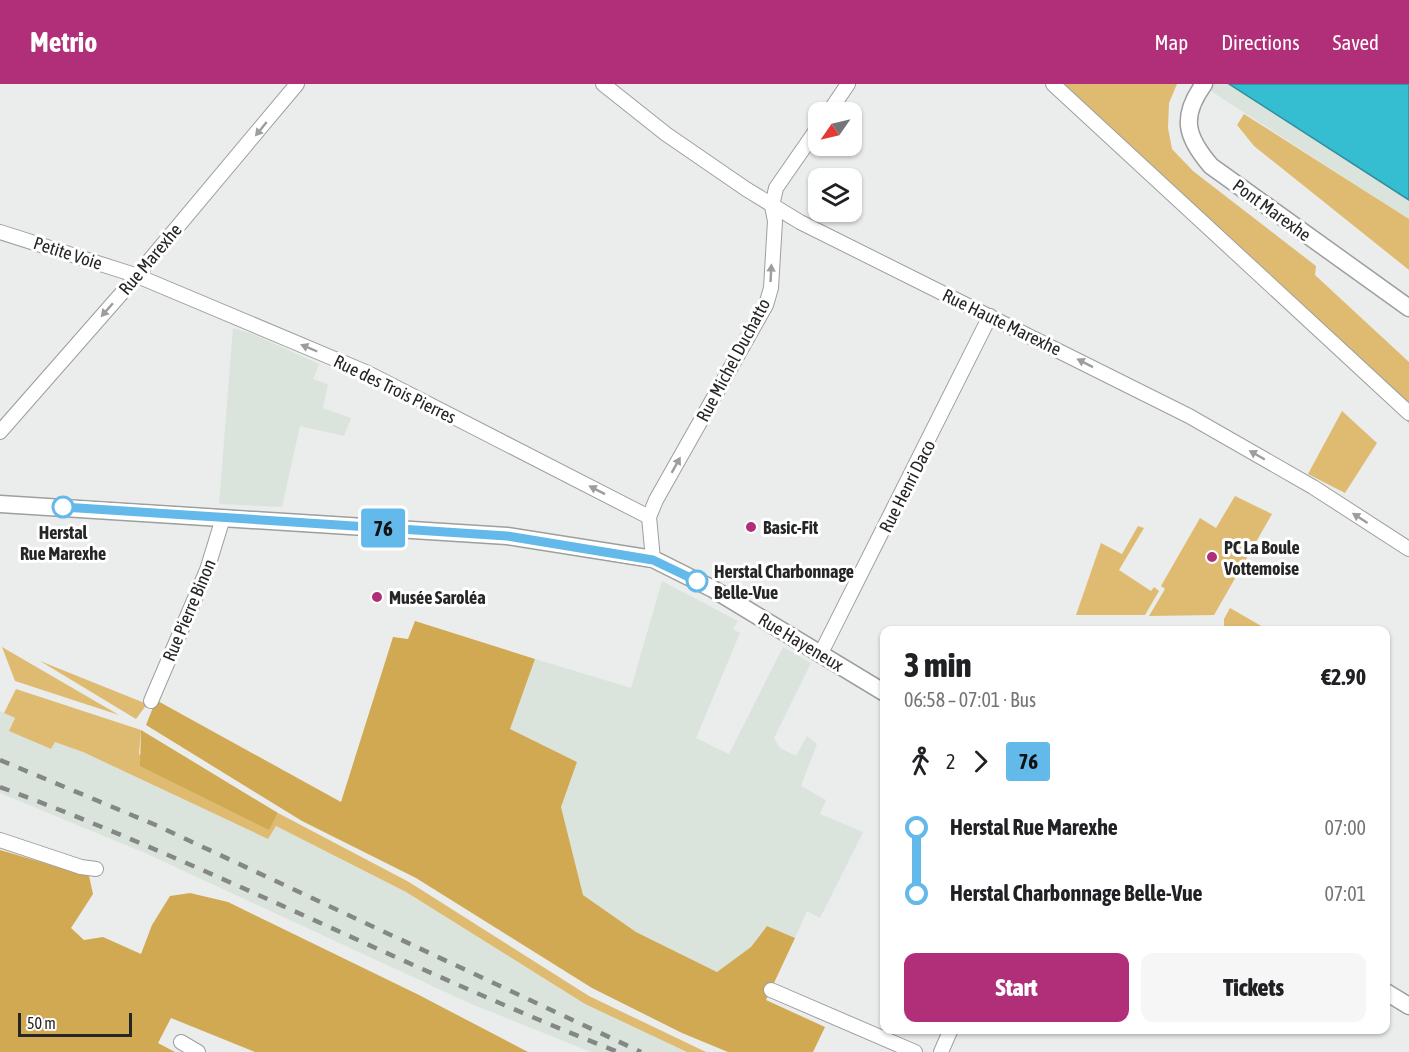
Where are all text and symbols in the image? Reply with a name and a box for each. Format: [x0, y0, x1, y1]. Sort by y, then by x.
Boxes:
text: Metrio [30, 26, 97, 58]
text: Map [1154, 30, 1188, 54]
text: Directions [1221, 30, 1300, 54]
text: Saved [1333, 30, 1379, 54]
north arrow [808, 102, 862, 156]
map controls [808, 102, 862, 222]
one-way arrow [255, 122, 267, 137]
button: layers [808, 168, 862, 222]
street label: Pont Marexhe [1229, 175, 1315, 245]
street label: Rue Marexhe [114, 219, 186, 299]
street label: Petite Voie [31, 232, 105, 274]
one-way arrow [767, 264, 776, 283]
street label: Rue Haute Marexhe [939, 284, 1065, 360]
street label: Rue Michel Duchatto [692, 295, 774, 425]
one-way arrow [101, 302, 114, 317]
one-way arrow [300, 343, 318, 352]
street label: Rue des Trois Pierres [330, 350, 460, 428]
one-way arrow [1077, 358, 1094, 368]
street label: Rue Henri Daco [875, 436, 939, 536]
one-way arrow [1248, 450, 1265, 460]
one-way arrow [671, 456, 681, 473]
one-way arrow [588, 485, 605, 495]
marker: Herstal Rue Marexhe [52, 496, 74, 518]
line badge: 76 [356, 508, 410, 548]
one-way arrow [1352, 512, 1368, 523]
text: 76 [373, 516, 393, 540]
place label: Basic-Fit [763, 517, 819, 538]
marker: Basic-Fit [744, 520, 758, 534]
place label: Herstal Rue Marexhe [20, 522, 106, 564]
place label: PC La Boule Vottemoise [1223, 537, 1300, 579]
marker: PC La Boule Vottemoise [1205, 550, 1219, 564]
street label: Rue Pierre Binon [158, 556, 220, 664]
place label: Herstal Charbonnage Belle-Vue [714, 561, 854, 603]
marker: Herstal Charbonnage Belle-Vue [686, 570, 708, 592]
place label: Musée Saroléa [389, 587, 486, 608]
marker: Musée Saroléa [370, 590, 384, 604]
street label: Rue Hayeneux [755, 608, 847, 676]
text: 3 min [904, 646, 971, 684]
text: €2.90 [1321, 664, 1366, 690]
text: 06:58 – 07:01 · Bus [904, 688, 1036, 711]
icon: walk [904, 745, 937, 778]
icon: forward [964, 745, 997, 778]
text: 76 [1018, 749, 1038, 773]
text: 2 [946, 750, 955, 773]
text: Herstal Rue Marexhe [950, 814, 1118, 840]
text: 07:00 [1324, 816, 1366, 839]
text: Herstal Charbonnage Belle-Vue [950, 880, 1203, 906]
text: 07:01 [1324, 882, 1366, 905]
button: Start [904, 953, 1129, 1022]
button: Tickets [1141, 953, 1366, 1022]
scale bar [18, 1010, 132, 1038]
text: 50 m [27, 1014, 56, 1032]

